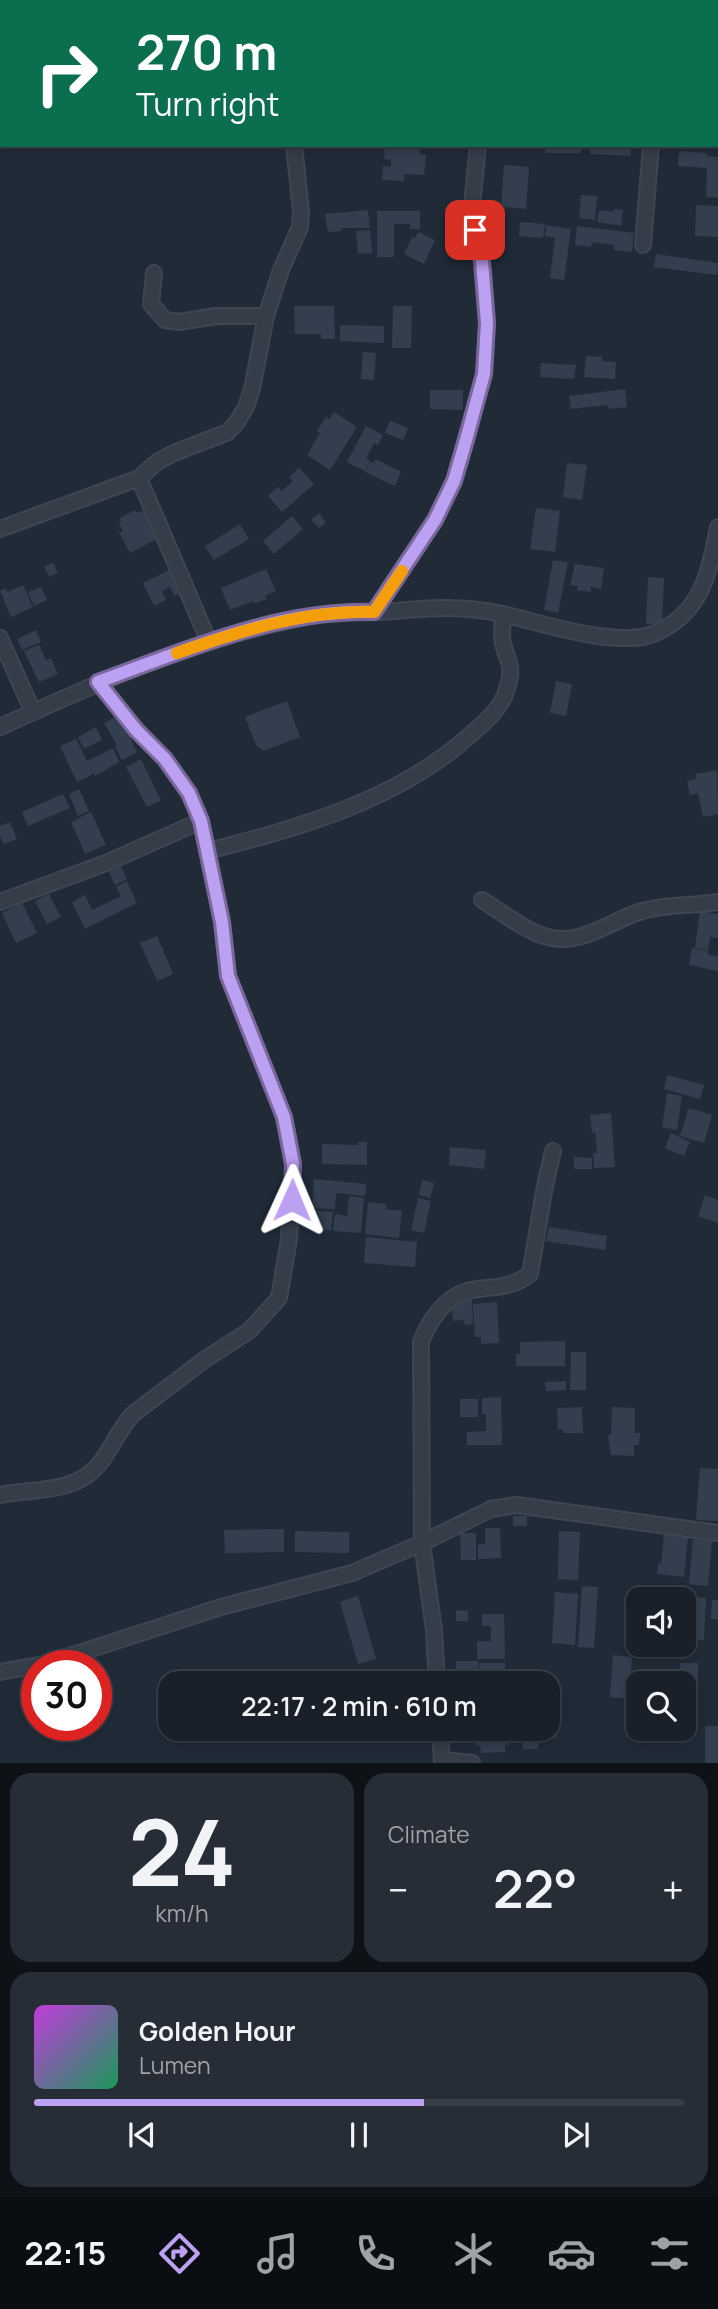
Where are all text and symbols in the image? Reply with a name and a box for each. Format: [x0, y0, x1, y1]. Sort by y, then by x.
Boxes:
text: 270 m [136, 18, 277, 85]
icon: right [21, 28, 112, 119]
text: Turn right [136, 82, 279, 126]
pin [445, 200, 505, 260]
icon: arrive [456, 211, 494, 249]
position arrow [255, 1163, 329, 1237]
map controls [626, 1587, 696, 1741]
button: sound [626, 1587, 696, 1657]
speed limit sign: 30 [21, 1650, 112, 1741]
button: search [626, 1671, 696, 1741]
text: 22:17 · 2 min · 610 m [241, 1688, 477, 1724]
text: 24 [128, 1789, 236, 1913]
text: Climate [388, 1818, 470, 1850]
text: 22° [493, 1853, 578, 1924]
text: − [388, 1863, 409, 1915]
text: + [662, 1863, 684, 1915]
text: km/h [155, 1897, 209, 1929]
text: Golden Hour [139, 2013, 296, 2049]
text: Lumen [139, 2049, 211, 2081]
icon: previous [123, 2116, 161, 2154]
icon: pause [340, 2116, 378, 2154]
icon: next [557, 2116, 595, 2154]
icon: directions [155, 2229, 204, 2278]
icon: music [253, 2229, 302, 2278]
icon: phone [351, 2229, 400, 2278]
icon: climate [449, 2229, 498, 2278]
icon: car [547, 2229, 596, 2278]
icon: filters [645, 2229, 694, 2278]
text: 22:15 [24, 2231, 106, 2275]

